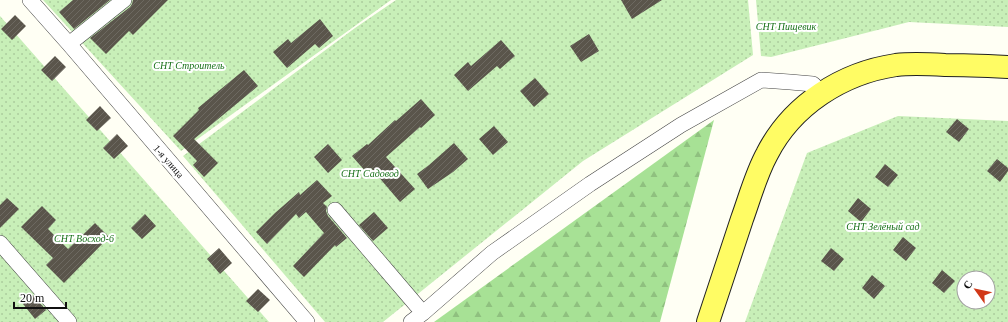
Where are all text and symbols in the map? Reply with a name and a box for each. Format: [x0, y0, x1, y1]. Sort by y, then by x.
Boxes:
park label: СНТ Пищевик [756, 21, 817, 32]
park label: СНТ Строитель [153, 60, 225, 71]
street label: 1-я улица [151, 143, 186, 180]
park label: СНТ Садовод [341, 168, 399, 179]
park label: СНТ Зелёный сад [846, 221, 920, 232]
park label: СНТ Восход-6 [54, 233, 114, 244]
north arrow [956, 270, 996, 310]
text: С [960, 278, 975, 291]
scale bar [14, 284, 66, 310]
text: 20 m [20, 291, 45, 305]

